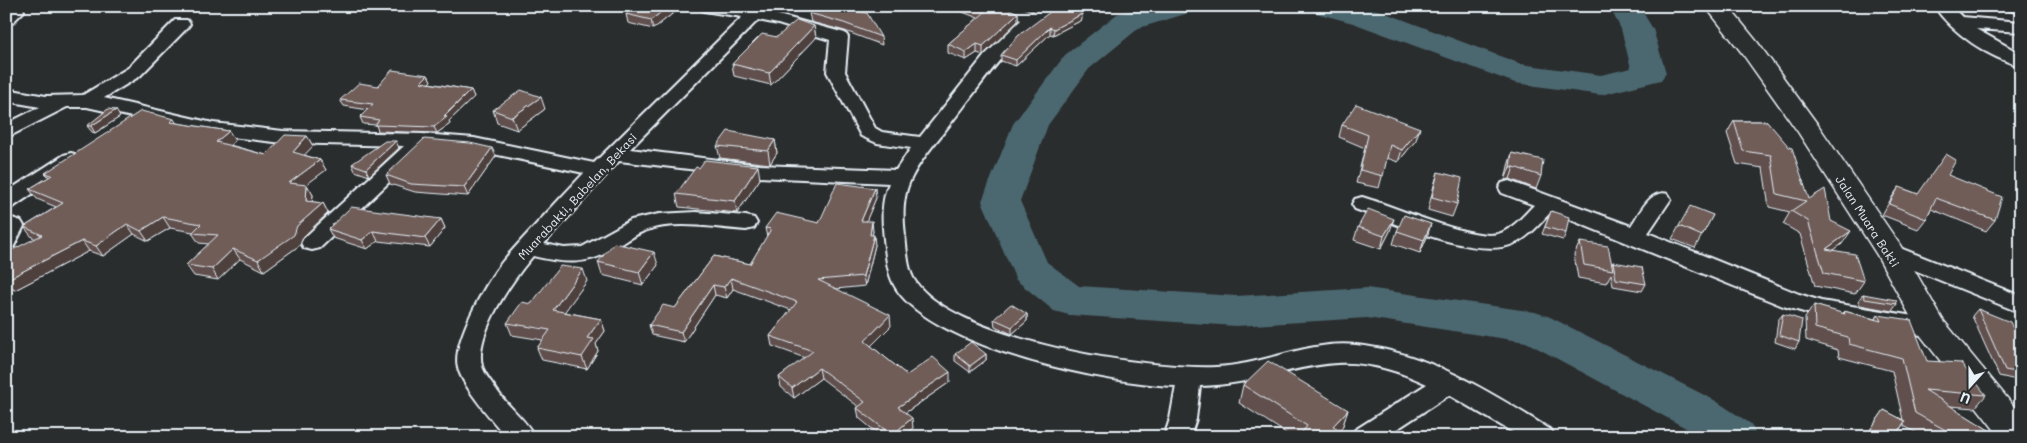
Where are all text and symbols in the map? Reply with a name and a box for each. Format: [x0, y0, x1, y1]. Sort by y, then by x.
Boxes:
street label: Muarabakti, Babelan, Bekasi [514, 129, 640, 263]
street label: Jalan Muara Bakti [1832, 172, 1904, 270]
north arrow [1944, 360, 1994, 410]
text: U [1957, 388, 1973, 409]

